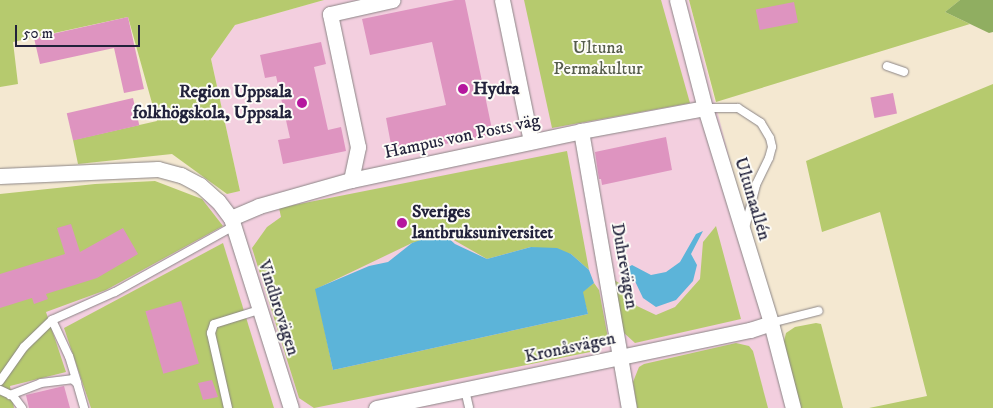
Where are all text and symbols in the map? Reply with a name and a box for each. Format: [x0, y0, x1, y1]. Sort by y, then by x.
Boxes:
scale bar [18, 15, 142, 47]
text: 50 m [23, 24, 53, 43]
park label: Ultuna Permakultur [553, 38, 643, 80]
place label: Hydra [473, 78, 519, 100]
place label: Region Uppsala folkhögskola, Uppsala [133, 82, 292, 125]
marker: Hydra [457, 83, 469, 95]
marker: Region Uppsala folkhögskola, Uppsala [296, 97, 308, 109]
street label: Hampus von Posts väg [382, 110, 542, 164]
street label: Ultunaallén [729, 155, 775, 243]
place label: Sveriges lantbruksuniversitet [412, 202, 553, 244]
marker: Sveriges lantbruksuniversitet [396, 217, 408, 229]
street label: Duhrevägen [606, 221, 642, 311]
street label: Vindbrovägen [252, 257, 304, 359]
street label: Kronåsvägen [523, 328, 617, 368]

